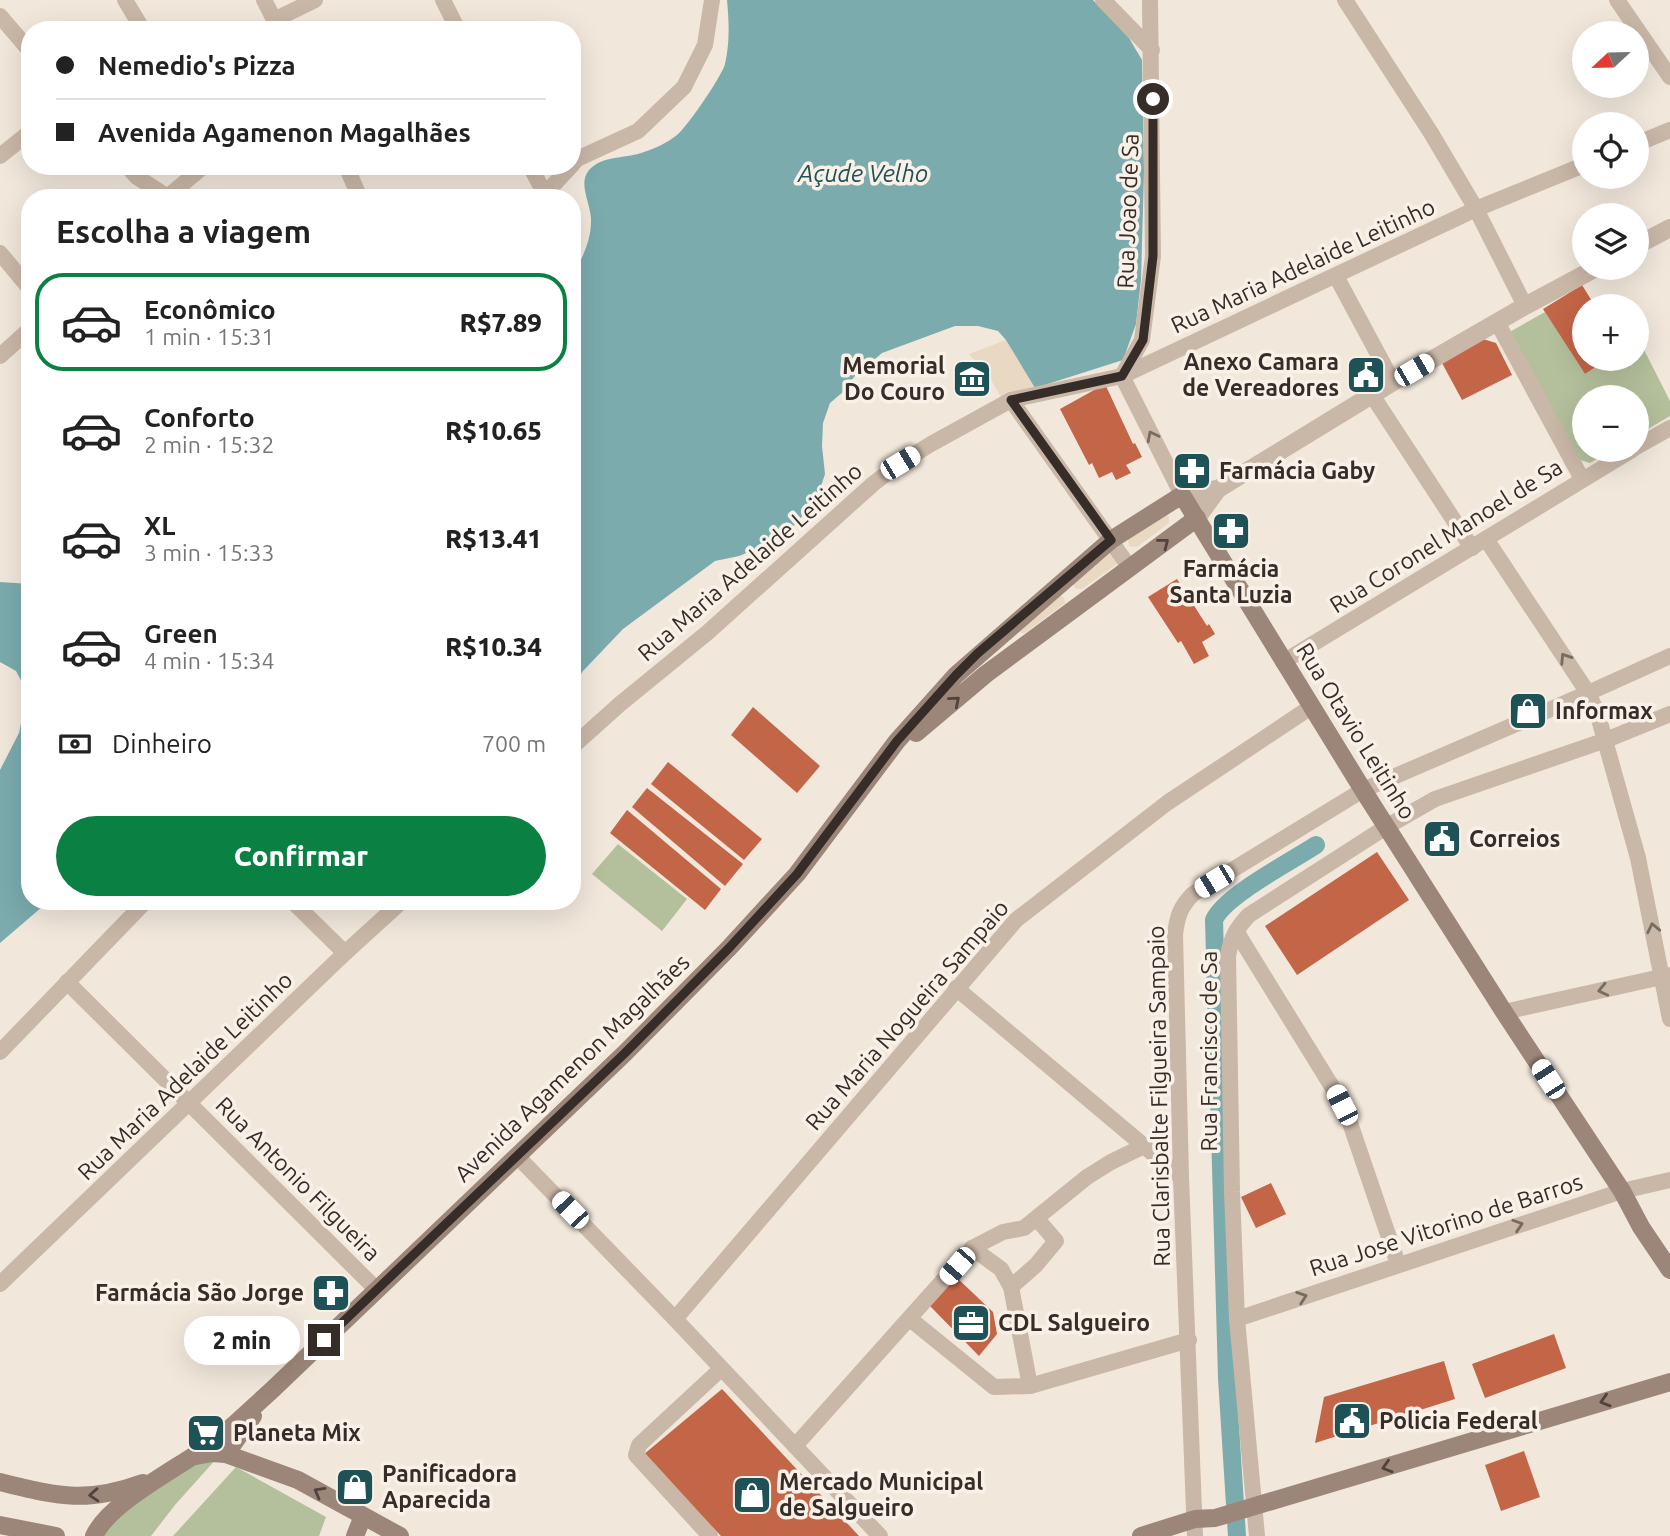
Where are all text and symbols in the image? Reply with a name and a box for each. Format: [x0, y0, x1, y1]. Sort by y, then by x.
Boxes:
north arrow [1572, 21, 1648, 98]
map controls [1572, 21, 1649, 462]
text: Nemedio's Pizza [98, 51, 296, 80]
route start [1137, 83, 1169, 115]
button: locate [1572, 112, 1649, 189]
text: Avenida Agamenon Magalhães [98, 118, 471, 147]
street label: Rua Joao de Sa [1112, 133, 1143, 289]
water label: Açude Velho [797, 160, 928, 187]
street label: Rua Maria Adelaide Leitinho [1167, 193, 1439, 338]
button: layers [1572, 203, 1649, 280]
text: Escolha a viagem [56, 213, 311, 249]
icon: car [60, 291, 123, 354]
button: + [1572, 294, 1649, 371]
text: Econômico [144, 295, 276, 324]
text: R$7.89 [460, 308, 542, 337]
text: 1 min · 15:31 [144, 324, 275, 349]
place label: Anexo Camara de Vereadores [1182, 349, 1339, 400]
car [1391, 350, 1438, 390]
place label: Memorial Do Couro [842, 353, 945, 404]
public building icon: Anexo Camara de Vereadores [1345, 354, 1387, 396]
museum icon: Memorial Do Couro [951, 358, 993, 400]
button: − [1572, 385, 1649, 462]
icon: car [60, 399, 123, 462]
text: Conforto [144, 403, 255, 432]
text: R$10.65 [445, 416, 542, 445]
one-way arrow [1146, 431, 1160, 443]
text: 2 min · 15:32 [144, 432, 275, 457]
car [877, 443, 924, 483]
pharmacy icon: Farmácia Gaby [1171, 450, 1213, 492]
street label: Rua Coronel Manoel de Sa [1325, 454, 1566, 617]
street label: Rua Maria Adelaide Leitinho [633, 458, 867, 666]
place label: Farmácia Gaby [1219, 458, 1375, 483]
icon: car [60, 507, 123, 570]
pharmacy icon: Farmácia Santa Luzia [1210, 510, 1252, 552]
text: XL [144, 511, 175, 540]
text: R$13.41 [445, 524, 542, 553]
one-way arrow [1156, 539, 1168, 552]
text: 3 min · 15:33 [144, 540, 275, 565]
place label: Farmácia Santa Luzia [1170, 556, 1292, 607]
icon: car [60, 615, 123, 678]
text: Green [144, 619, 218, 648]
text: R$10.34 [445, 632, 542, 661]
street label: Rua Otavio Leitinho [1292, 638, 1421, 823]
text: 4 min · 15:34 [144, 648, 275, 673]
one-way arrow [1560, 652, 1573, 665]
shop icon: Informax [1507, 690, 1549, 732]
one-way arrow [946, 697, 959, 709]
place label: Informax [1555, 698, 1653, 723]
icon: cash [56, 725, 94, 763]
text: Dinheiro [112, 729, 212, 758]
text: 700 m [482, 731, 546, 756]
button: Confirmar [56, 816, 546, 896]
public building icon: Correios [1421, 818, 1463, 860]
place label: Correios [1469, 826, 1560, 851]
car [1191, 861, 1238, 901]
street label: Rua Maria Nogueira Sampaio [800, 895, 1013, 1135]
one-way arrow [1646, 922, 1661, 934]
street label: Rua Clarisbalte Filgueira Sampaio [1143, 925, 1174, 1267]
street label: Avenida Agamenon Magalhães [449, 949, 694, 1186]
street label: Rua Francisco de Sa [1196, 951, 1221, 1151]
street label: Rua Maria Adelaide Leitinho [72, 967, 297, 1185]
one-way arrow [1597, 981, 1609, 996]
car [1528, 1056, 1569, 1102]
car [1324, 1082, 1361, 1128]
street label: Rua Antonio Filgueira [211, 1092, 385, 1266]
street label: Rua Jose Vitorino de Barros [1306, 1169, 1585, 1281]
car [548, 1188, 593, 1232]
one-way arrow [1511, 1219, 1523, 1233]
car [936, 1243, 979, 1289]
pharmacy icon: Farmácia São Jorge [310, 1272, 352, 1314]
place label: Farmácia São Jorge [95, 1280, 304, 1305]
one-way arrow [1295, 1291, 1308, 1305]
office icon: CDL Salgueiro [950, 1302, 992, 1344]
place label: CDL Salgueiro [998, 1310, 1150, 1335]
callout: 2 min [184, 1316, 300, 1364]
route end [308, 1324, 340, 1356]
text: 2 min [213, 1328, 271, 1353]
one-way arrow [1599, 1393, 1611, 1408]
public building icon: Policia Federal [1331, 1400, 1373, 1442]
place label: Policia Federal [1379, 1408, 1538, 1433]
supermarket icon: Planeta Mix [185, 1412, 227, 1454]
place label: Planeta Mix [233, 1420, 361, 1445]
one-way arrow [1381, 1458, 1393, 1473]
place label: Panificadora Aparecida [382, 1461, 517, 1512]
shop icon: Panificadora Aparecida [334, 1466, 376, 1508]
place label: Mercado Municipal de Salgueiro [779, 1469, 983, 1520]
shop icon: Mercado Municipal de Salgueiro [731, 1474, 773, 1516]
one-way arrow [89, 1487, 100, 1502]
one-way arrow [314, 1487, 326, 1500]

